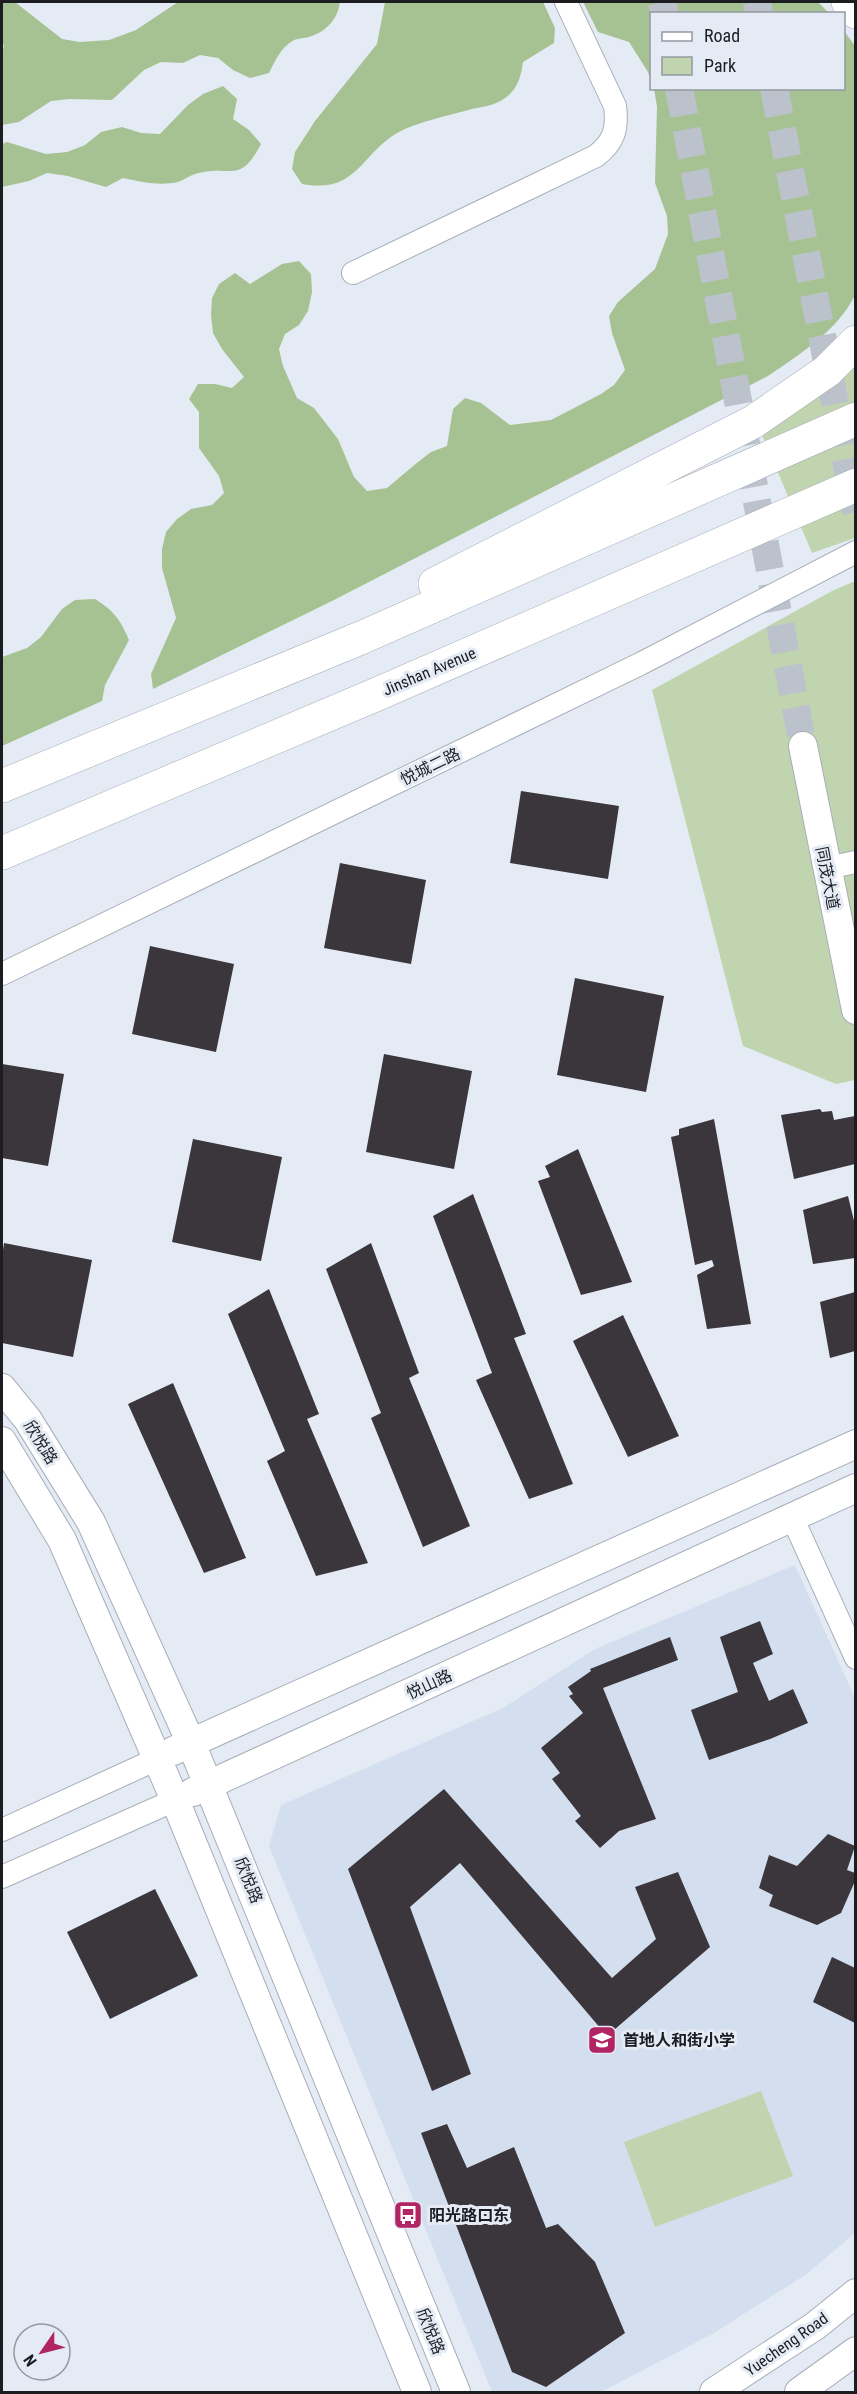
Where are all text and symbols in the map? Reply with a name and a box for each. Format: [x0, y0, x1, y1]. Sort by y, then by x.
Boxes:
legend [650, 12, 845, 90]
text: Road [704, 25, 740, 46]
text: Park [704, 55, 736, 76]
street label: Jinshan Avenue [380, 643, 479, 700]
street label: 悦城二路 [397, 744, 463, 789]
street label: 同茂大道 [812, 845, 843, 911]
street label: 欣悦路 [20, 1417, 61, 1468]
street label: 悦山路 [403, 1666, 455, 1703]
street label: 欣悦路 [231, 1854, 266, 1906]
school or university icon: 首地人和街小学 [586, 2024, 618, 2056]
place label: 首地人和街小学 [623, 2031, 735, 2050]
bus stop icon: 阳光路口东 [392, 2199, 424, 2231]
place label: 阳光路口东 [429, 2206, 509, 2225]
street label: 欣悦路 [413, 2305, 448, 2357]
street label: Yuecheng Road [741, 2309, 832, 2380]
north arrow [12, 2322, 72, 2382]
text: N [20, 2351, 41, 2370]

